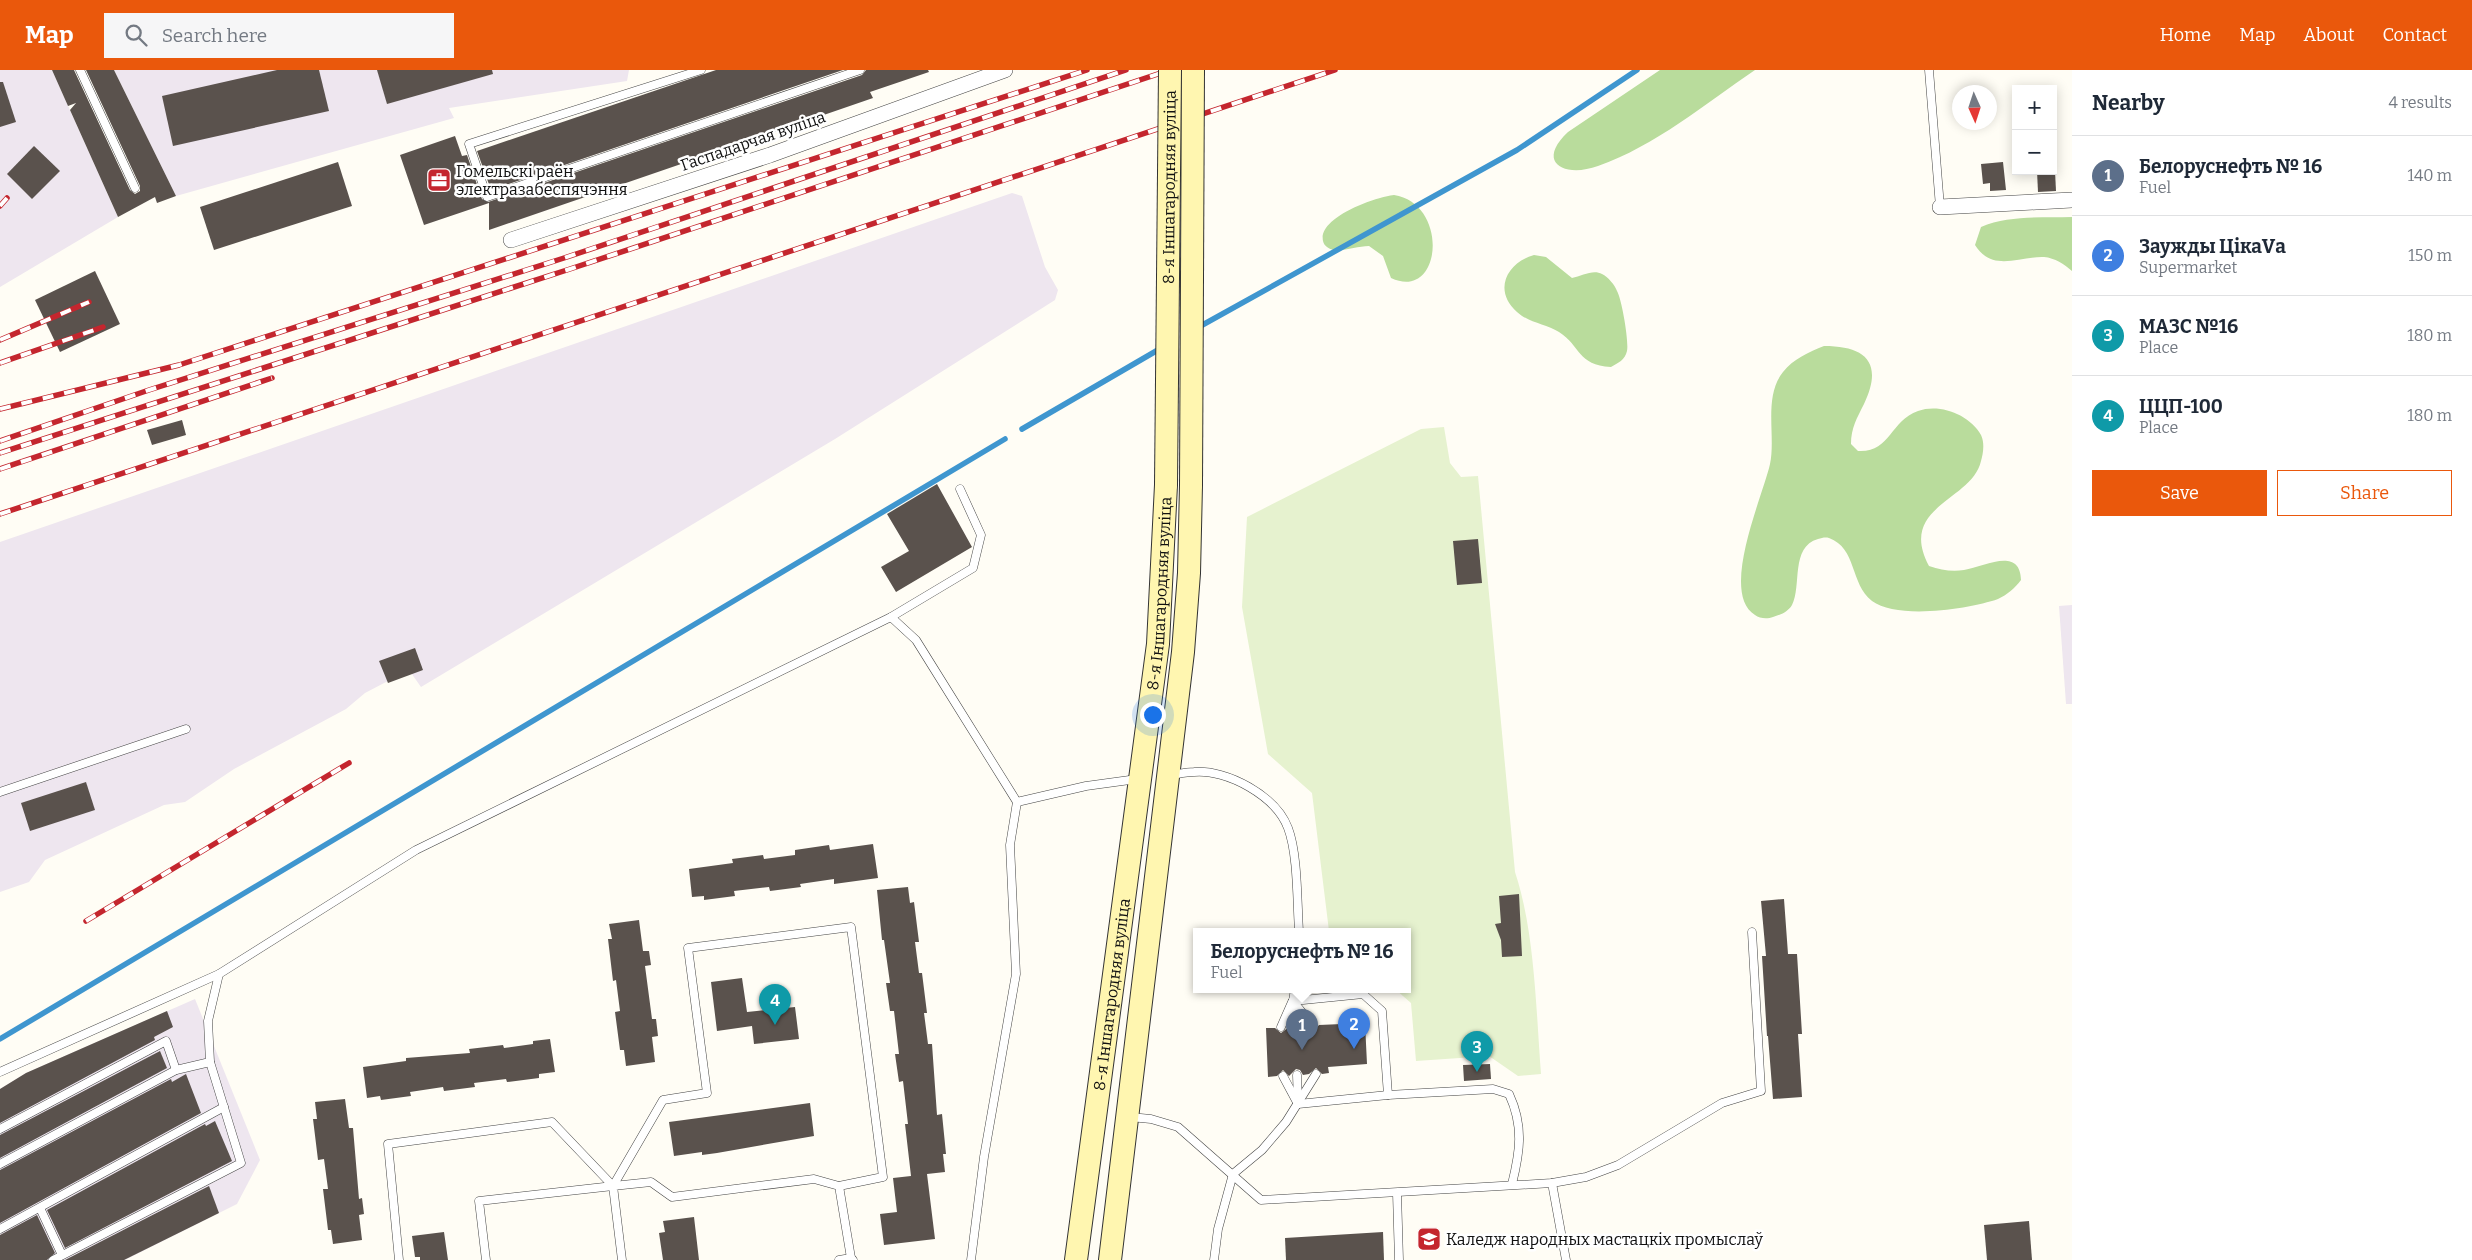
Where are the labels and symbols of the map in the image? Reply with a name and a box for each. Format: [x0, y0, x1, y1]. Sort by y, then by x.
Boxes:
north arrow [1952, 85, 1997, 130]
street label: 8-я Іншагародняя вуліца [1158, 90, 1179, 284]
street label: Гаспадарчая вуліца [678, 107, 828, 175]
place label: Гомельскі раён электразабеспячэння [456, 162, 628, 199]
office icon: Гомельскі раён электразабеспячэння [426, 167, 452, 193]
street label: 8-я Іншагародняя вуліца [1142, 496, 1175, 691]
your location [1140, 702, 1166, 728]
street label: 8-я Іншагародняя вуліца [1089, 897, 1134, 1092]
pin: 4 [759, 984, 791, 1025]
pin: 2 [1338, 1008, 1370, 1049]
pin: 1 [1286, 1009, 1318, 1050]
pin: 3 [1461, 1031, 1493, 1072]
school or university icon: Каледж народных мастацкіх промыслаў [1416, 1226, 1442, 1252]
place label: Каледж народных мастацкіх промыслаў [1446, 1230, 1764, 1249]

